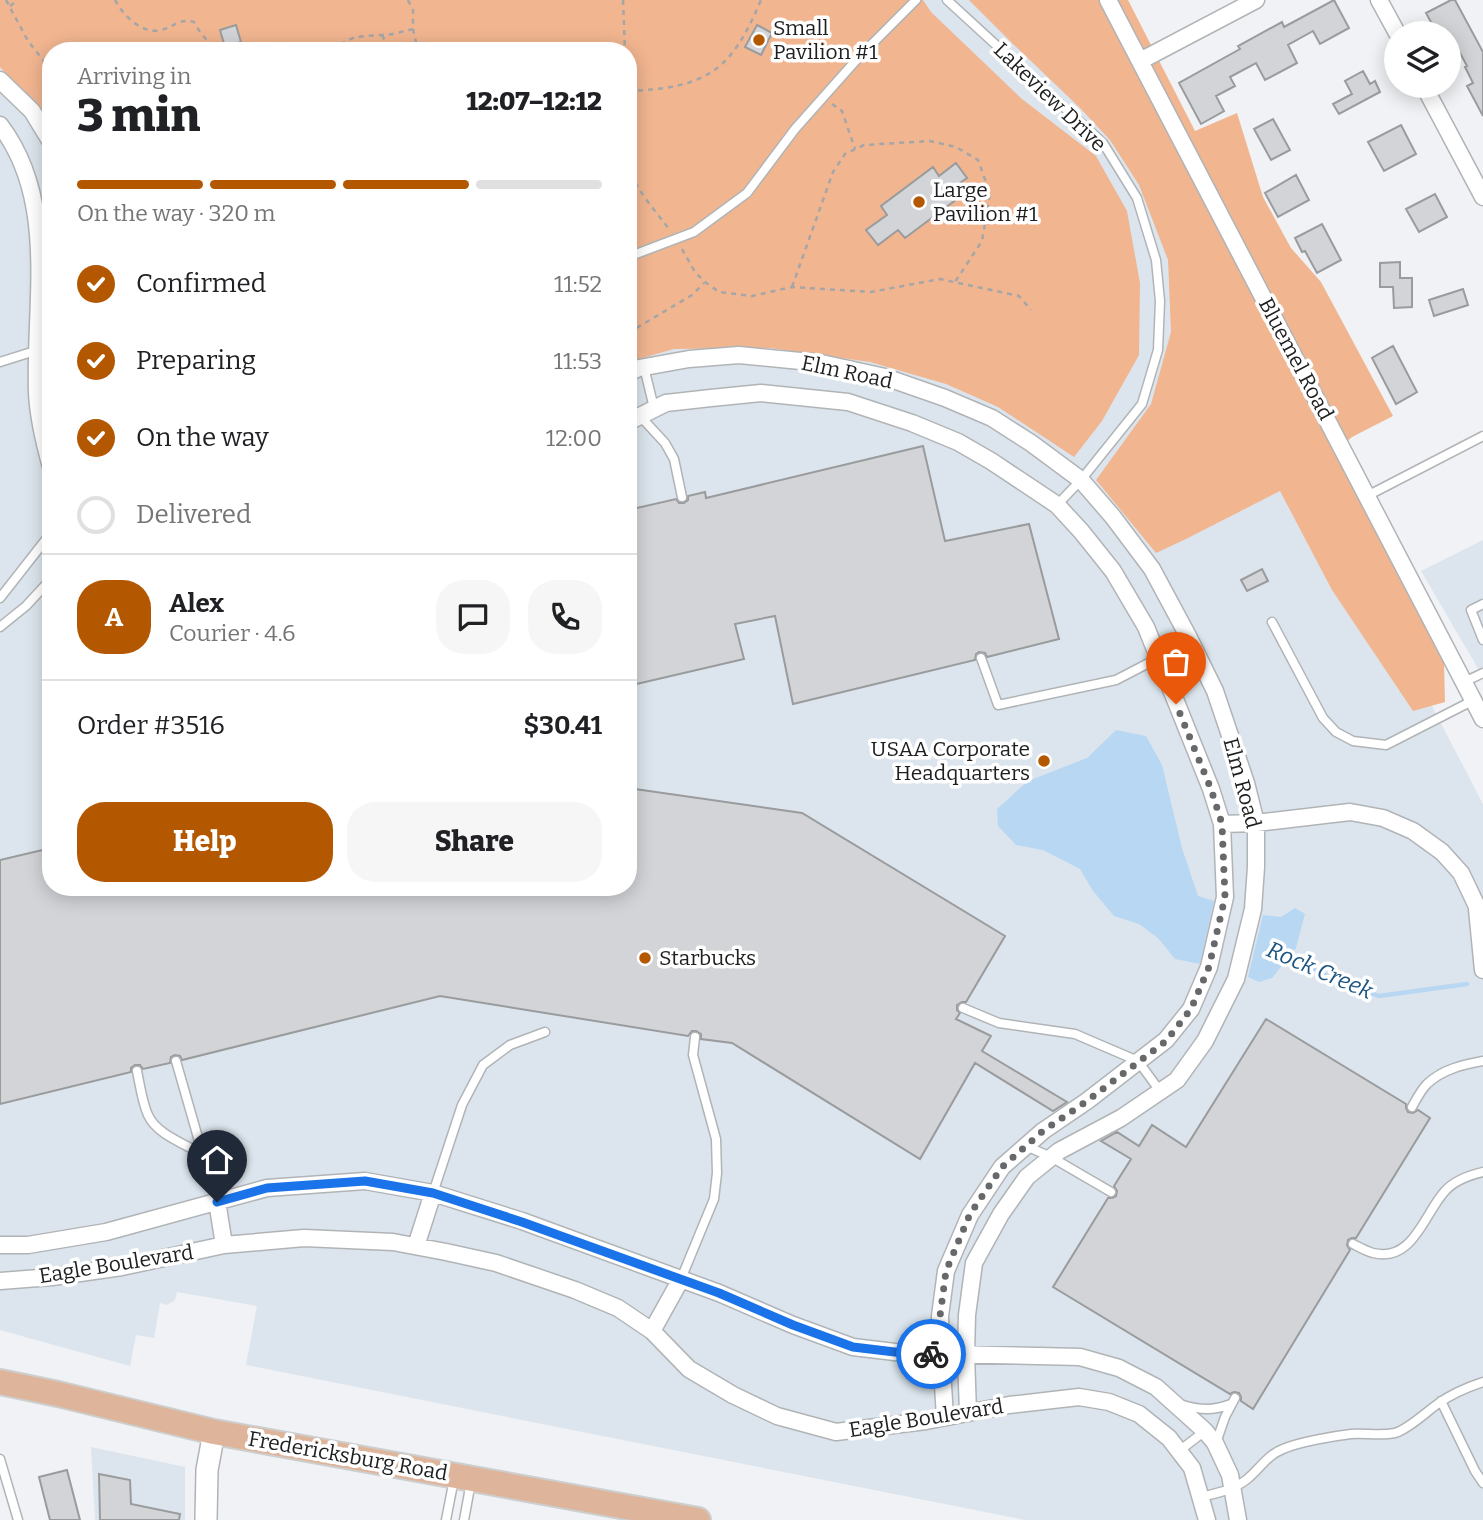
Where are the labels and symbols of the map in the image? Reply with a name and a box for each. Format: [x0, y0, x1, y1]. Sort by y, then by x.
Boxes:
place label: Small Pavilion #1 [773, 15, 878, 65]
marker: Small Pavilion #1 [751, 32, 767, 48]
street label: Lakeview Drive [988, 37, 1112, 157]
place label: Large Pavilion #1 [933, 177, 1038, 227]
marker: Large Pavilion #1 [911, 194, 927, 210]
street label: Bluemel Road [1253, 293, 1339, 425]
street label: Elm Road [799, 350, 895, 394]
pin [1146, 632, 1206, 704]
street label: Elm Road [1217, 735, 1267, 831]
place label: USAA Corporate Headquarters [871, 736, 1030, 786]
marker: USAA Corporate Headquarters [1036, 753, 1052, 769]
water label: Rock Creek [1263, 935, 1378, 1005]
place label: Starbucks [659, 945, 756, 971]
marker: Starbucks [637, 950, 653, 966]
pin [187, 1130, 247, 1202]
street label: Eagle Boulevard [37, 1239, 195, 1289]
courier [896, 1319, 966, 1389]
street label: Eagle Boulevard [847, 1393, 1005, 1443]
street label: Fredericksburg Road [246, 1426, 450, 1486]

